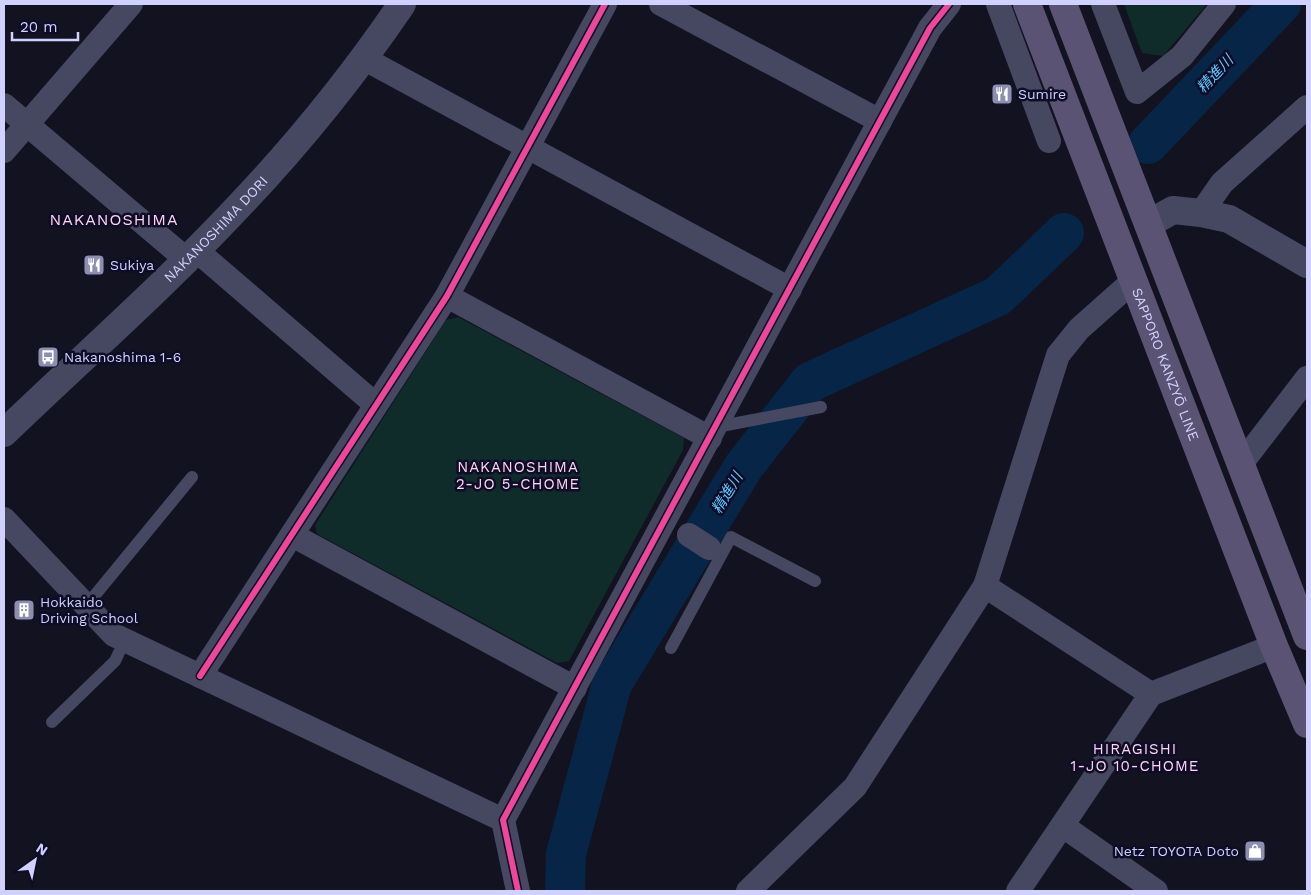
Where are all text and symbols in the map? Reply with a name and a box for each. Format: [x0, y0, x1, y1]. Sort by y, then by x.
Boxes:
scale bar [12, 10, 79, 42]
text: 20 m [20, 18, 58, 36]
water label: 精進川 [1193, 50, 1238, 97]
restaurant icon: Sumire [990, 82, 1014, 106]
place label: Sumire [1018, 86, 1066, 102]
street label: NAKANOSHIMA DORI [161, 173, 271, 285]
district label: NAKANOSHIMA [49, 210, 179, 229]
restaurant icon: Sukiya [82, 253, 106, 277]
place label: Sukiya [110, 257, 154, 273]
street label: SAPPORO KANZYŌ LINE [1129, 286, 1202, 443]
bus stop icon: Nakanoshima 1-6 [36, 345, 60, 369]
place label: Nakanoshima 1-6 [64, 349, 181, 365]
district label: NAKANOSHIMA 2-JO 5-CHOME [456, 458, 580, 493]
water label: 精進川 [708, 467, 747, 517]
place label: Hokkaido Driving School [40, 594, 139, 626]
building icon: Hokkaido Driving School [12, 598, 36, 622]
district label: HIRAGISHI 1-JO 10-CHOME [1071, 740, 1199, 775]
north arrow [10, 835, 60, 885]
shop icon: Netz TOYOTA Doto [1243, 839, 1267, 863]
text: N [33, 840, 51, 859]
place label: Netz TOYOTA Doto [1114, 843, 1239, 859]

